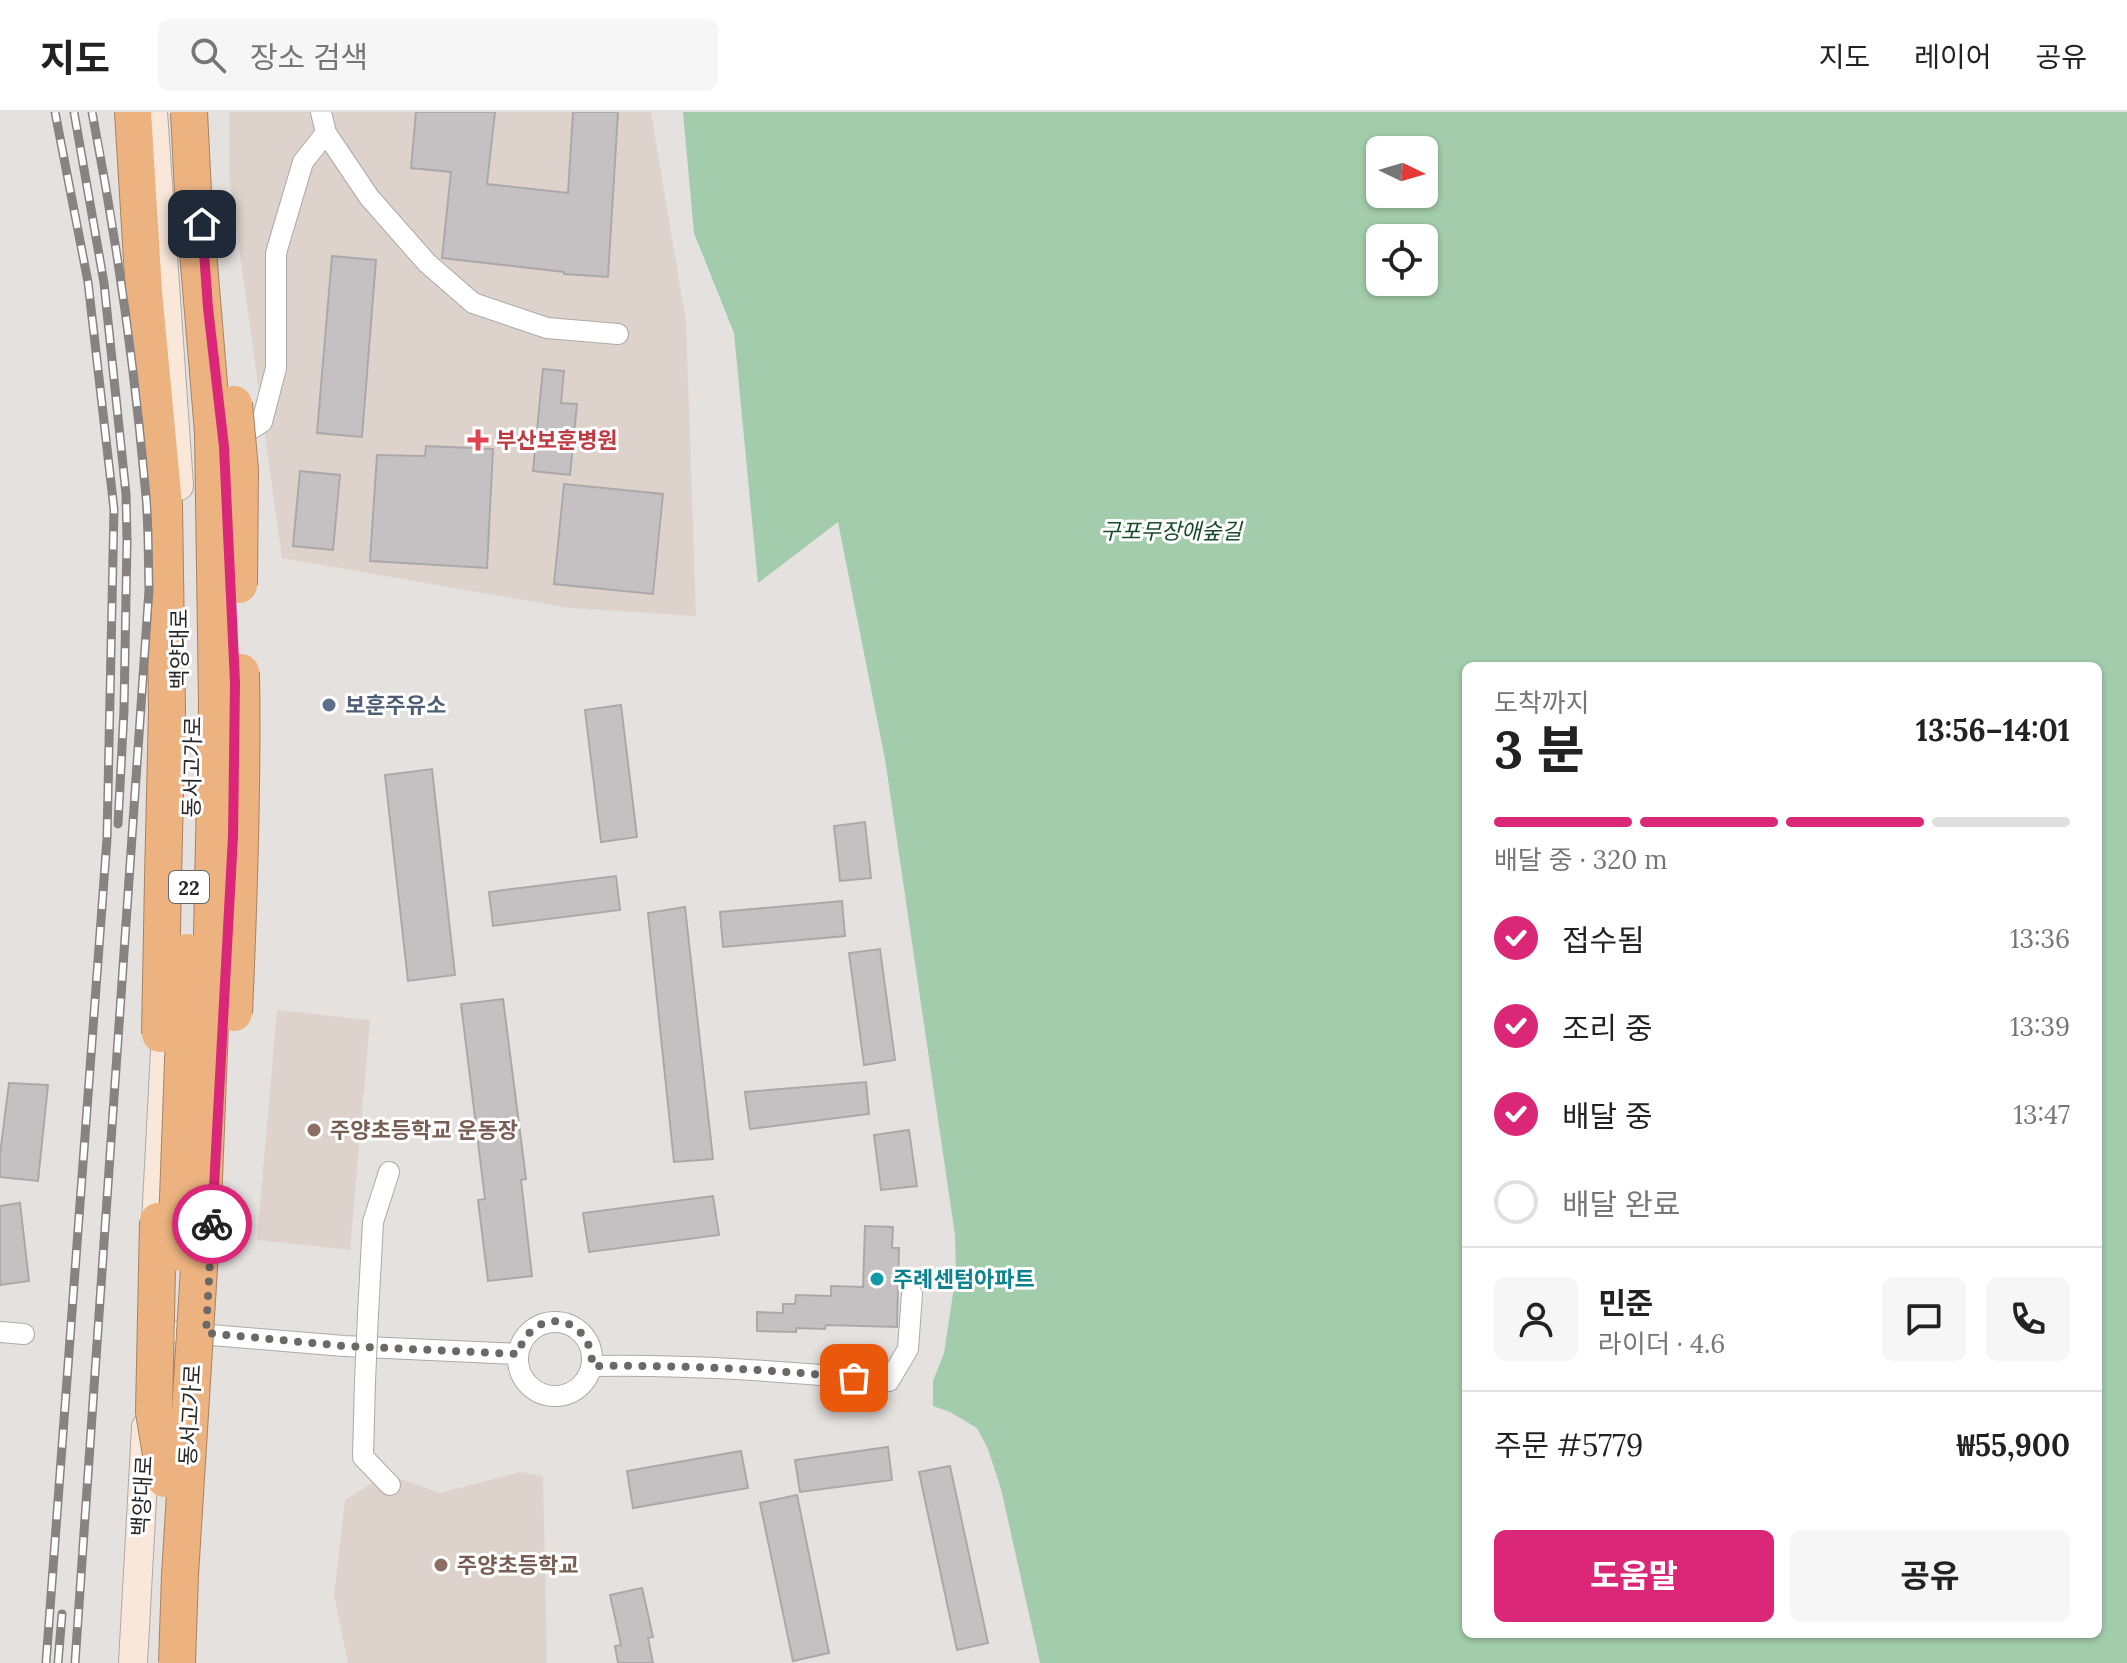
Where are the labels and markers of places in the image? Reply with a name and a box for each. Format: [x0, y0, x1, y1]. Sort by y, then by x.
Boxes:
pin [168, 190, 236, 258]
place label: 부산보훈병원 [496, 426, 617, 454]
marker: 부산보훈병원 [467, 429, 489, 451]
place label: 보훈주유소 [345, 691, 446, 719]
marker: 보훈주유소 [320, 696, 338, 714]
place label: 주양초등학교 운동장 [330, 1116, 518, 1144]
marker: 주양초등학교 운동장 [305, 1121, 323, 1139]
place label: 주례센텀아파트 [893, 1265, 1035, 1293]
marker: 주례센텀아파트 [868, 1270, 886, 1288]
pin [820, 1344, 888, 1412]
place label: 주양초등학교 [457, 1551, 578, 1579]
marker: 주양초등학교 [432, 1556, 450, 1574]

